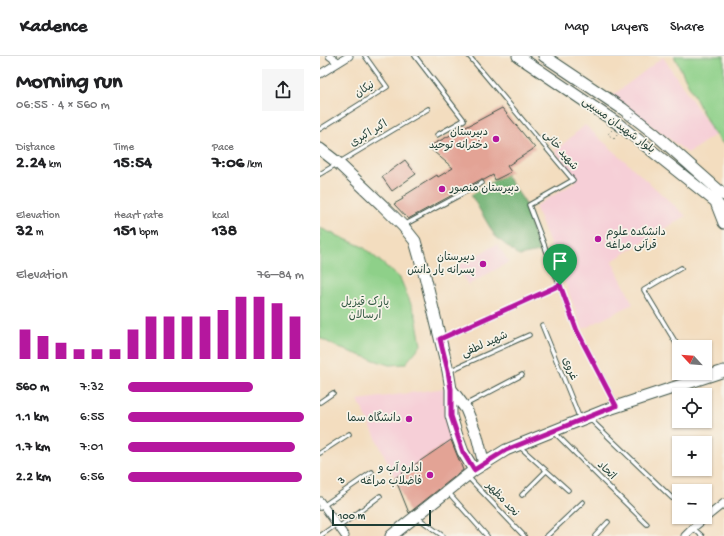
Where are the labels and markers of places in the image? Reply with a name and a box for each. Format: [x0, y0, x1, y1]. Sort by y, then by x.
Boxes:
place label: دبیرستان دخترانه توحید [429, 126, 488, 152]
marker: دبیرستان دخترانه توحید [491, 134, 501, 144]
place label: دبیرستان منصور [449, 182, 519, 195]
marker: دبیرستان منصور [437, 184, 447, 194]
place label: دانشکده علوم قرآنی مراغه [606, 226, 666, 252]
marker: دانشکده علوم قرآنی مراغه [593, 234, 603, 244]
pin [543, 244, 577, 285]
place label: دبیرستان پسرانه یار دانش [407, 251, 475, 277]
marker: دبیرستان پسرانه یار دانش [478, 259, 488, 269]
place label: دانشگاه سما [347, 411, 401, 425]
marker: دانشگاه سما [404, 414, 414, 424]
place label: اداره آب و فاضلاب مراغه [360, 461, 422, 488]
marker: اداره آب و فاضلاب مراغه [425, 470, 435, 480]

